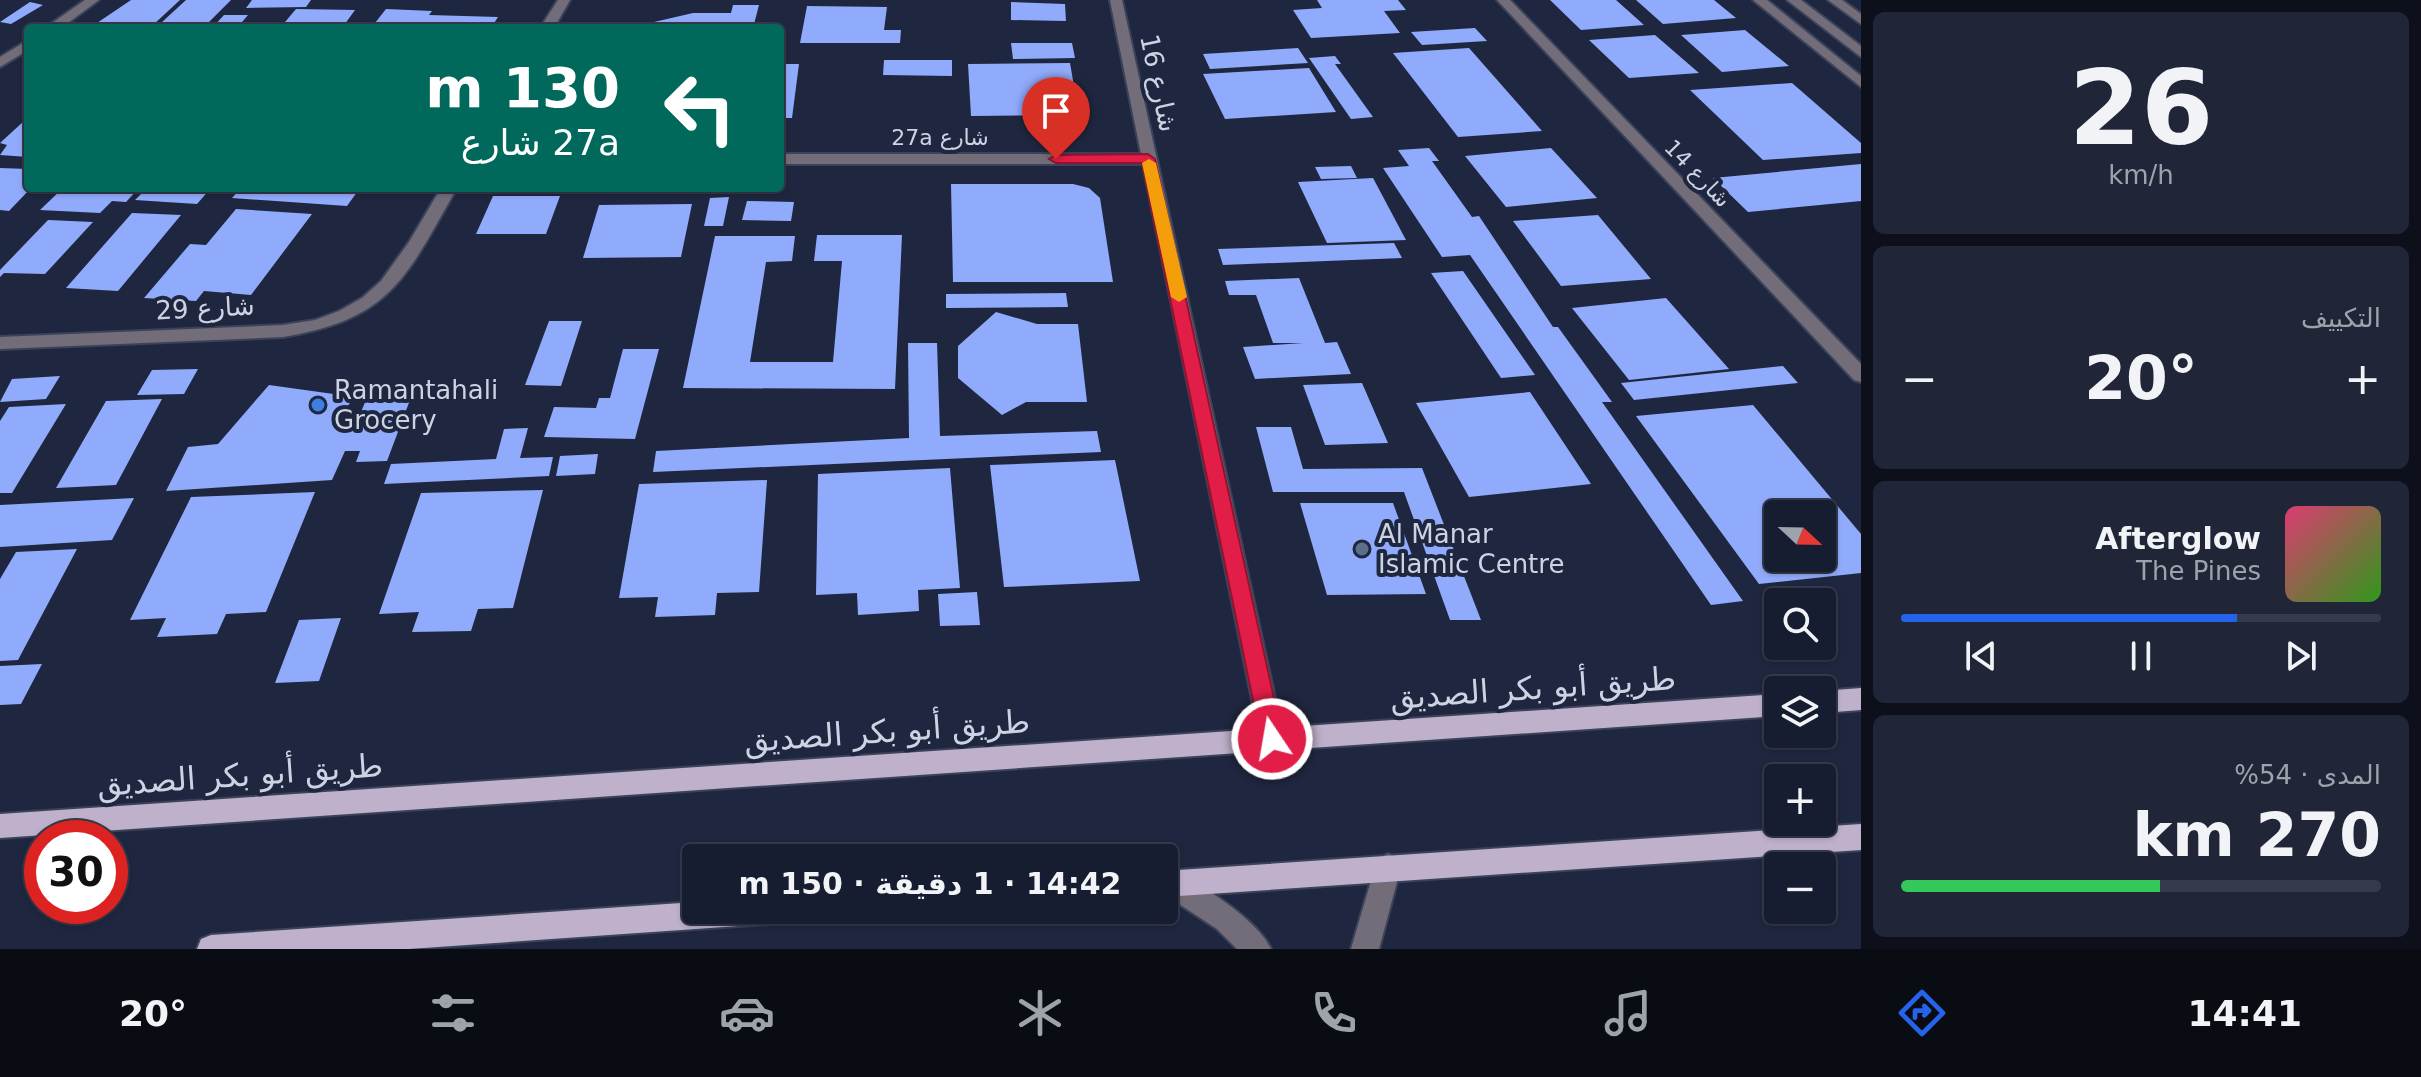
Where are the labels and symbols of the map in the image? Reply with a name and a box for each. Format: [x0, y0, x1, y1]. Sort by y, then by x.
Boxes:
street label: شارع 16 [1134, 31, 1184, 135]
pin [1022, 77, 1090, 159]
street label: 27a شارع [891, 125, 989, 150]
street label: شارع 14 [1660, 134, 1736, 212]
street label: شارع 29 [155, 290, 255, 326]
place label: Ramantahali Grocery [334, 375, 498, 435]
marker: Ramantahali Grocery [309, 396, 327, 414]
north arrow [1764, 500, 1836, 572]
place label: Al Manar Islamic Centre [1378, 519, 1564, 579]
marker: Al Manar Islamic Centre [1353, 540, 1371, 558]
street label: طريق أبو بكر الصديق [1389, 657, 1677, 717]
position arrow [1230, 697, 1314, 781]
street label: طريق أبو بكر الصديق [743, 700, 1031, 760]
street label: طريق أبو بكر الصديق [96, 744, 384, 804]
speed limit sign: 30 [24, 820, 128, 924]

